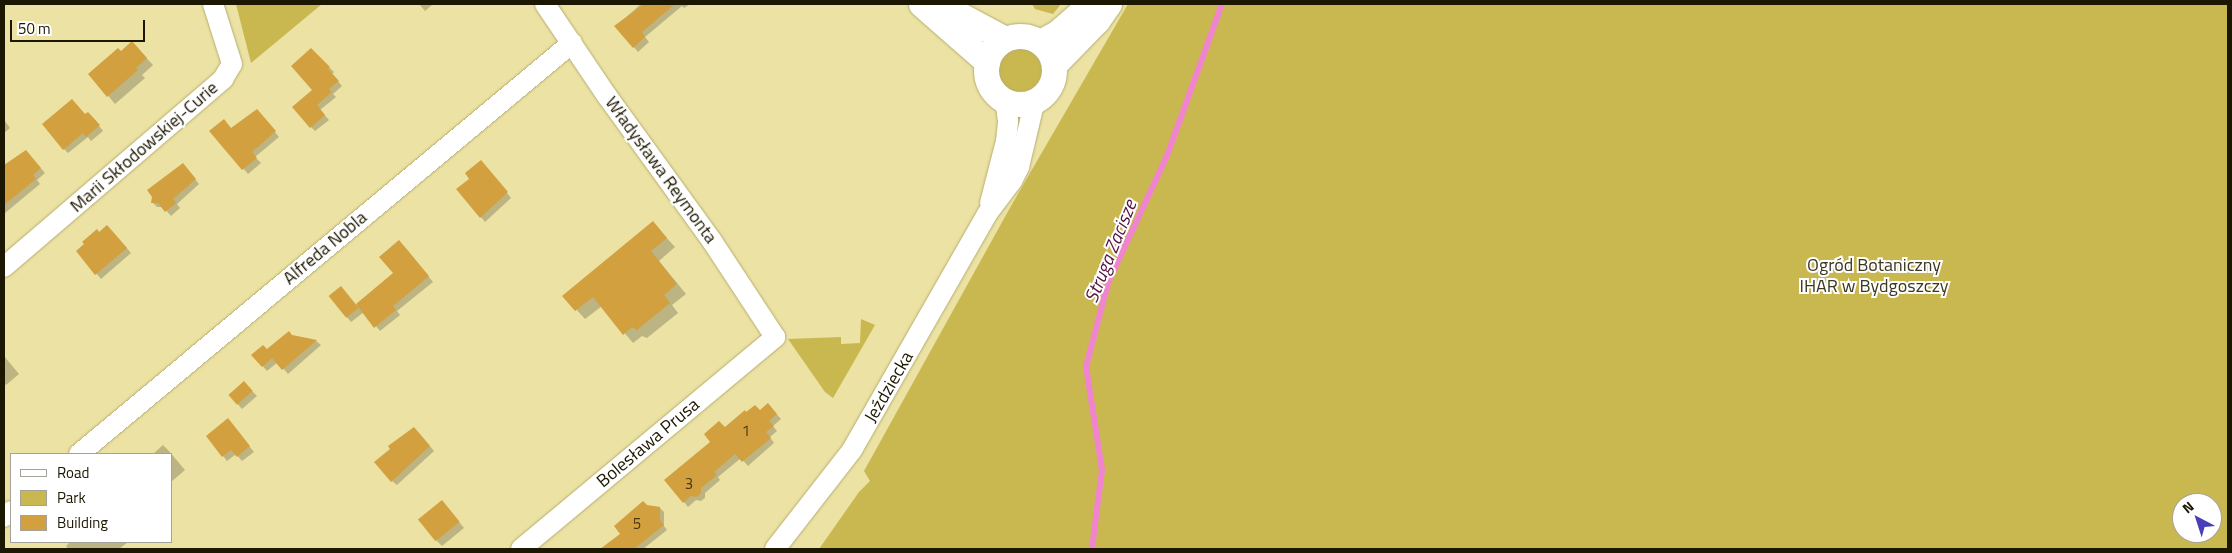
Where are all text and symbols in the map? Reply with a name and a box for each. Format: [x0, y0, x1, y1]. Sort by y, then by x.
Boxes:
scale bar [12, 10, 148, 42]
text: 50 m [18, 17, 51, 40]
street label: Marii Skłodowskiej-Curie [66, 77, 222, 217]
street label: Władysława Reymonta [600, 92, 722, 248]
water label: Struga Zacisze [1079, 196, 1141, 306]
street label: Alfreda Nobla [279, 207, 371, 289]
park label: Ogród Botaniczny IHAR w Bydgoszczy [1799, 255, 1949, 298]
street label: Jeździecka [860, 348, 918, 426]
street label: Bolesława Prusa [592, 394, 704, 492]
house number: 1 [742, 422, 750, 440]
legend [10, 453, 172, 543]
text: Road [57, 461, 89, 484]
house number: 3 [685, 475, 693, 493]
text: Park [57, 486, 86, 509]
north arrow [2172, 493, 2222, 543]
text: N [2177, 496, 2198, 518]
text: Building [57, 511, 108, 534]
house number: 5 [633, 515, 641, 533]

